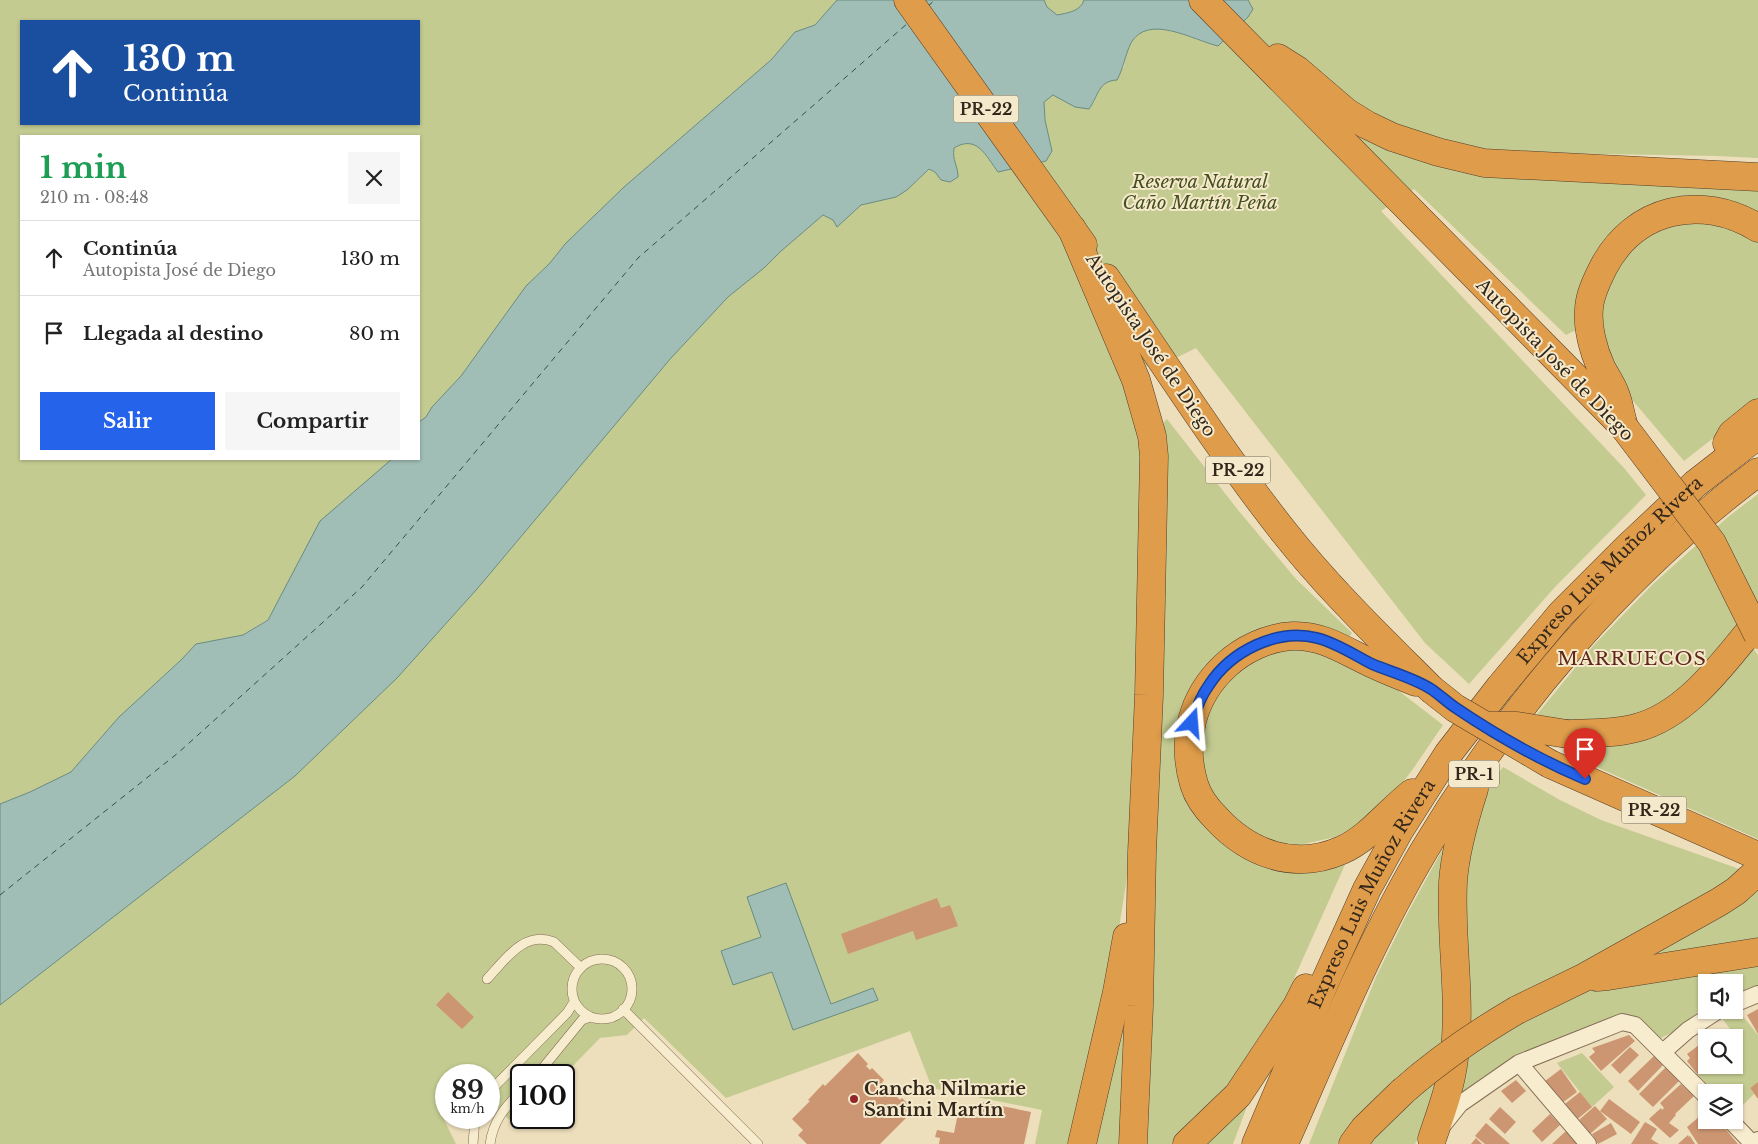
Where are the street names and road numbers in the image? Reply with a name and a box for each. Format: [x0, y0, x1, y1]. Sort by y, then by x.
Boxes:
road number: PR-22 [954, 96, 1018, 122]
street label: Autopista José de Diego [1081, 248, 1221, 441]
street label: Autopista José de Diego [1471, 274, 1638, 446]
road number: PR-22 [1206, 456, 1270, 484]
street label: Expreso Luis Muñoz Rivera [1513, 471, 1707, 669]
road number: PR-1 [1449, 761, 1499, 788]
street label: Expreso Luis Muñoz Rivera [1304, 775, 1440, 1012]
road number: PR-22 [1622, 796, 1686, 824]

